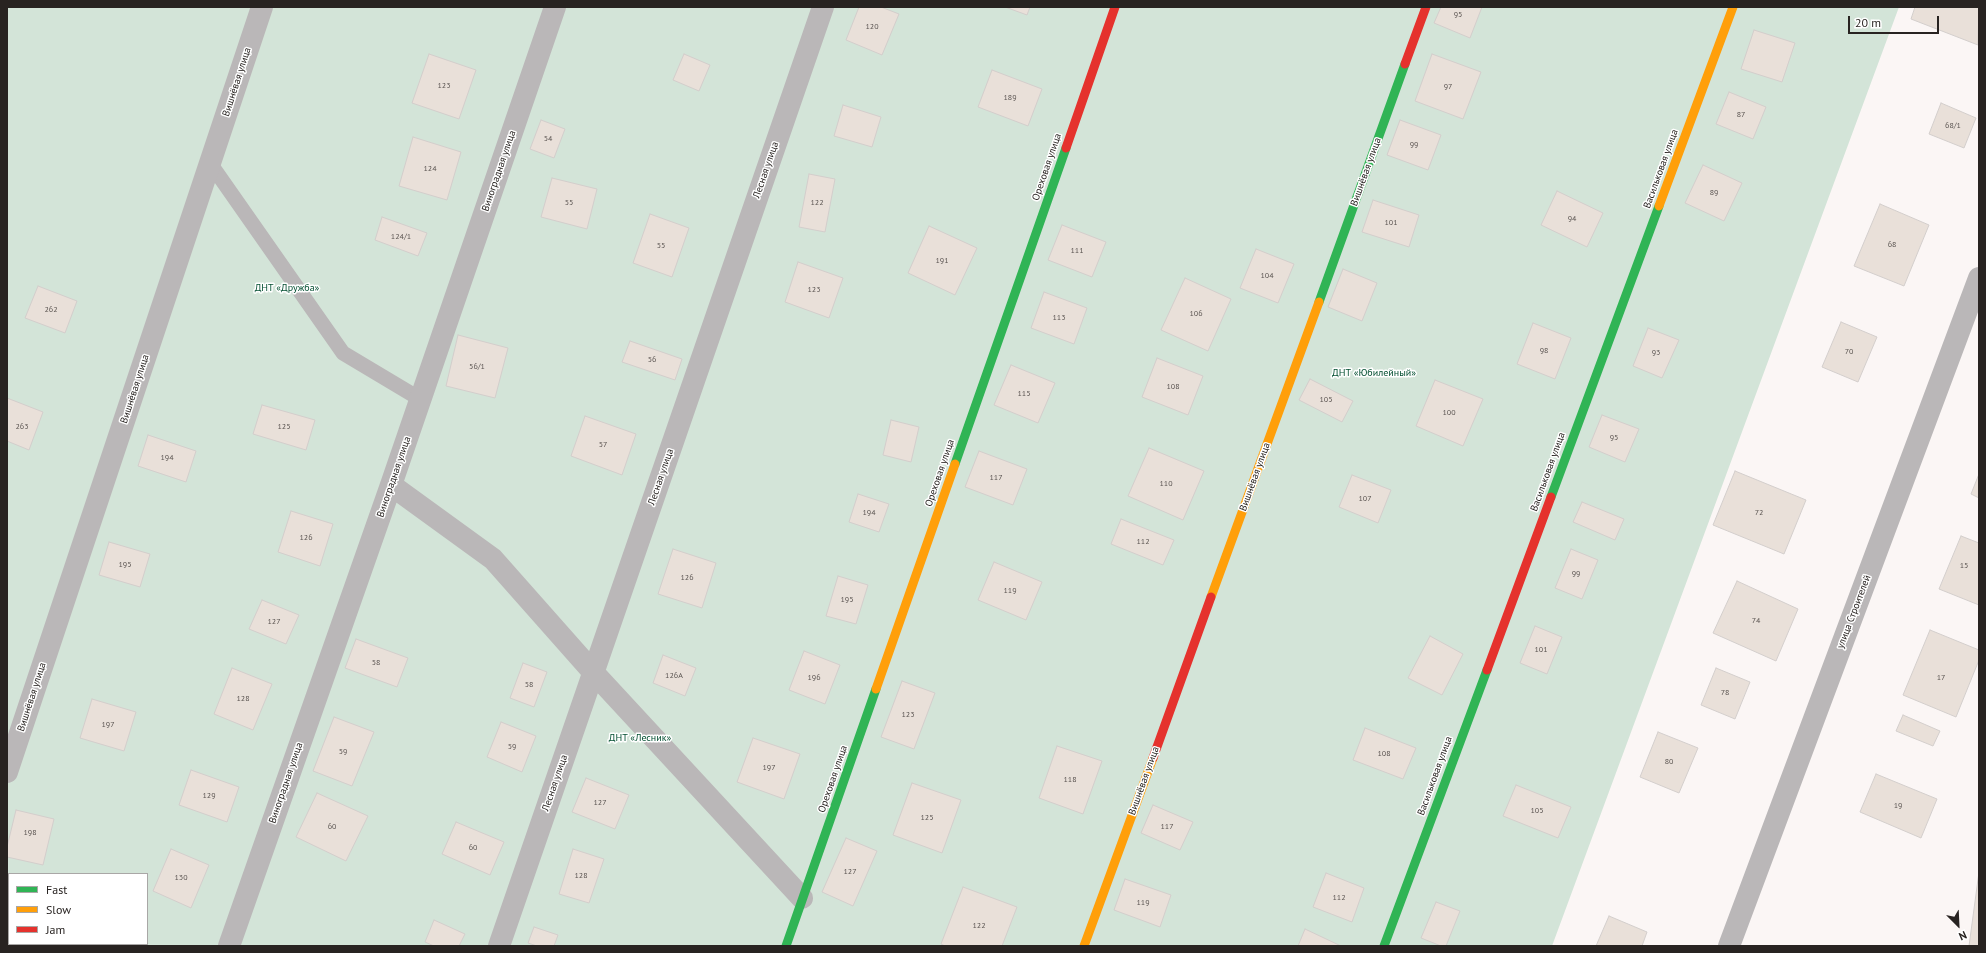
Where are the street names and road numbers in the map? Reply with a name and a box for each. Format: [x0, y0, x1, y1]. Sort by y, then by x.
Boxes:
street label: Вишнёвая улица [220, 46, 254, 118]
street label: Васильковая улица [1641, 128, 1681, 210]
street label: Виноградная улица [480, 129, 518, 213]
street label: Ореховая улица [1030, 132, 1064, 202]
street label: Вишнёвая улица [1348, 136, 1384, 208]
street label: Лесная улица [751, 140, 781, 200]
street label: Вишнёвая улица [118, 353, 152, 425]
street label: Васильковая улица [1528, 431, 1568, 513]
street label: Виноградная улица [375, 435, 413, 519]
street label: Ореховая улица [923, 438, 957, 508]
street label: Вишнёвая улица [1237, 441, 1273, 513]
street label: Лесная улица [646, 447, 676, 507]
street label: улица Строителей [1834, 574, 1874, 650]
street label: Вишнёвая улица [15, 661, 49, 733]
street label: Васильковая улица [1415, 735, 1455, 817]
street label: Виноградная улица [267, 741, 305, 825]
street label: Ореховая улица [816, 744, 850, 814]
street label: Вишнёвая улица [1126, 745, 1162, 817]
street label: Лесная улица [540, 753, 570, 813]

